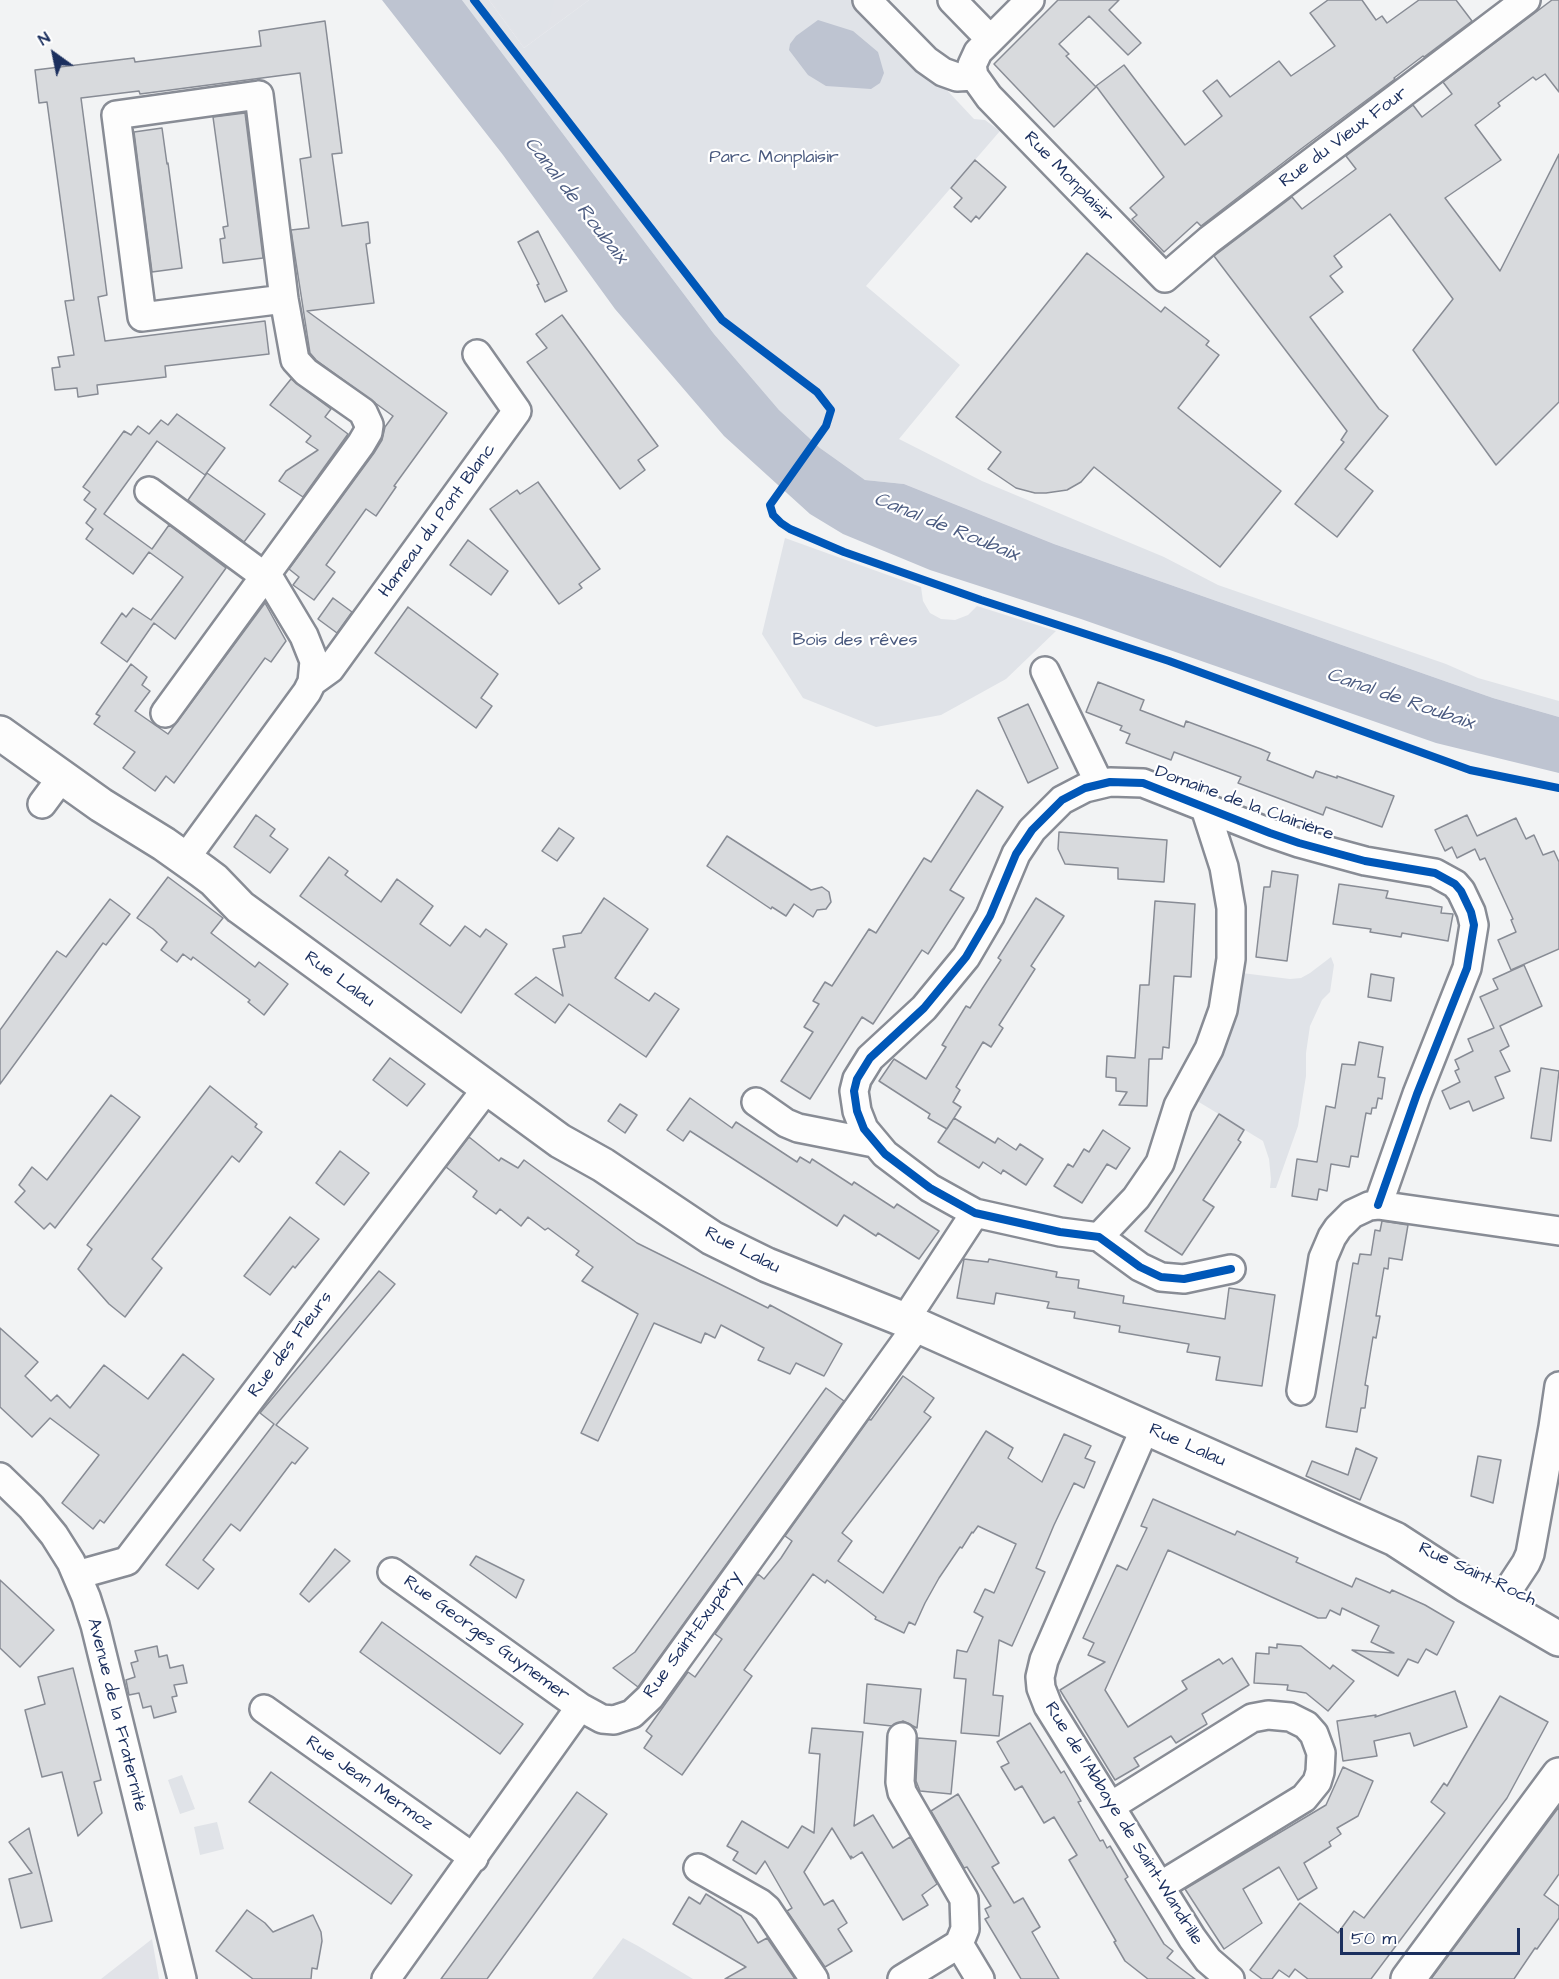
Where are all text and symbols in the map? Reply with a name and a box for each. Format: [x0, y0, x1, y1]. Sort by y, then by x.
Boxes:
north arrow [24, 24, 84, 84]
text: N [34, 27, 54, 51]
street label: Rue du Vieux Four [1276, 83, 1412, 193]
street label: Rue Monplaisir [1019, 128, 1117, 228]
water label: Canal de Roubaix [518, 133, 632, 269]
park label: Parc Monplaisir [709, 147, 839, 169]
street label: Hameau du Pont Blanc [375, 440, 501, 602]
water label: Canal de Roubaix [870, 488, 1022, 568]
park label: Bois des rêves [793, 630, 917, 652]
water label: Canal de Roubaix [1323, 664, 1477, 736]
street label: Domaine de la Clairière [1152, 762, 1336, 846]
street label: Rue Lalau [300, 947, 378, 1013]
street label: Rue Lalau [701, 1223, 783, 1279]
street label: Rue des Fleurs [244, 1288, 338, 1402]
street label: Rue Lalau [1145, 1420, 1229, 1472]
street label: Rue Saint-Roch [1415, 1538, 1539, 1612]
street label: Rue Saint-Exupéry [640, 1567, 746, 1703]
street label: Rue Georges Guynemer [399, 1571, 573, 1707]
street label: Avenue de la Fraternité [82, 1616, 150, 1814]
street label: Rue de l'Abbaye de Saint-Wandrille [1039, 1699, 1207, 1949]
street label: Rue Jean Mermoz [301, 1732, 437, 1836]
scale bar [1343, 1916, 1523, 1954]
text: 50 m [1351, 1926, 1396, 1951]

